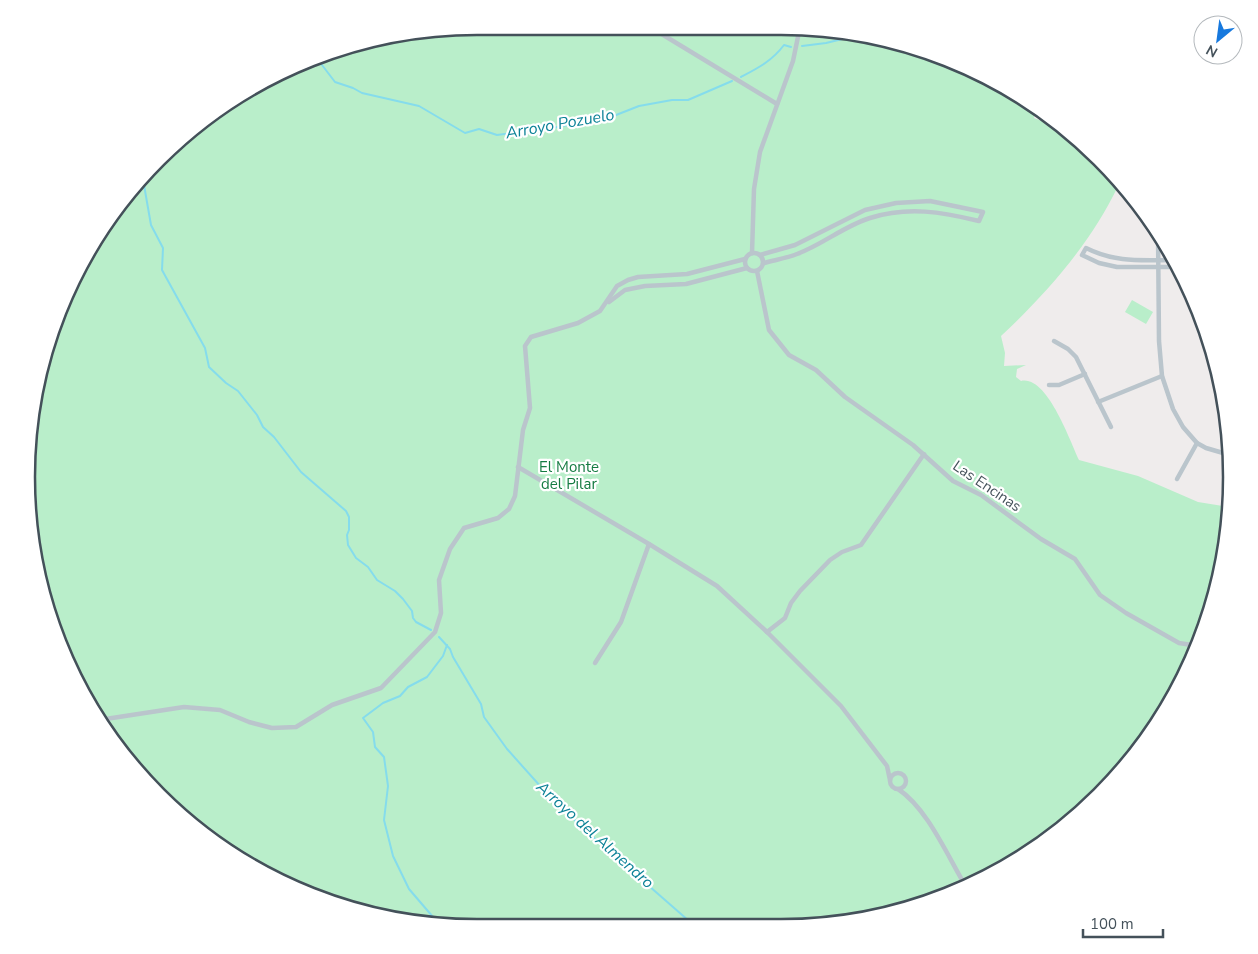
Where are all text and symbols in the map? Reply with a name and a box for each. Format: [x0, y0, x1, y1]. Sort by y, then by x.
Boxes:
north arrow [1193, 15, 1243, 65]
text: N [1203, 40, 1221, 62]
water label: Arroyo Pozuelo [503, 104, 616, 145]
street label: Las Encinas [949, 456, 1025, 516]
park label: El Monte del Pilar [539, 457, 599, 494]
water label: Arroyo del Almendro [531, 776, 659, 894]
scale bar [1083, 906, 1163, 938]
text: 100 m [1090, 914, 1134, 934]

